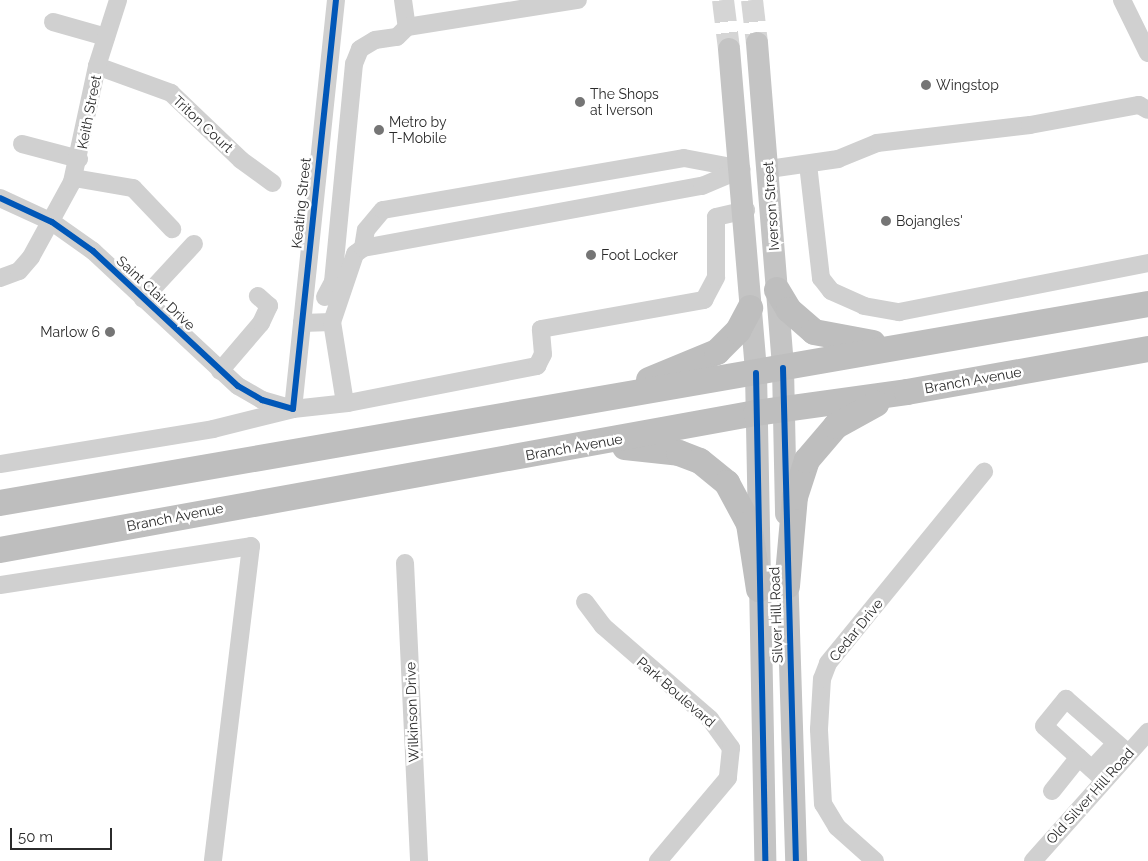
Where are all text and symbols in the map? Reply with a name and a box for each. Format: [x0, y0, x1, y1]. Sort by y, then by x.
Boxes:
street label: Keith Street [74, 74, 104, 150]
place label: Wingstop [936, 77, 999, 93]
marker: Wingstop [920, 79, 932, 91]
place label: The Shops at Iverson [590, 86, 659, 118]
street label: Triton Court [170, 92, 236, 156]
marker: The Shops at Iverson [574, 96, 586, 108]
place label: Metro by T-Mobile [389, 114, 447, 146]
marker: Metro by T-Mobile [373, 124, 385, 136]
street label: Keating Street [288, 157, 314, 249]
street label: Iverson Street [760, 161, 782, 251]
place label: Bojangles' [896, 213, 963, 229]
marker: Bojangles' [880, 215, 892, 227]
place label: Foot Locker [601, 247, 678, 263]
marker: Foot Locker [585, 249, 597, 261]
street label: Saint Clair Drive [113, 252, 199, 334]
place label: Marlow 6 [40, 324, 100, 340]
marker: Marlow 6 [104, 326, 116, 338]
street label: Branch Avenue [923, 363, 1023, 397]
street label: Branch Avenue [524, 430, 624, 464]
street label: Branch Avenue [125, 499, 225, 535]
street label: Silver Hill Road [766, 566, 786, 664]
street label: Cedar Drive [826, 595, 886, 665]
street label: Park Boulevard [633, 653, 719, 731]
street label: Wilkinson Drive [402, 662, 422, 762]
street label: Old Silver Hill Road [1042, 744, 1138, 848]
scale bar [12, 818, 115, 850]
text: 50 m [18, 828, 53, 846]

